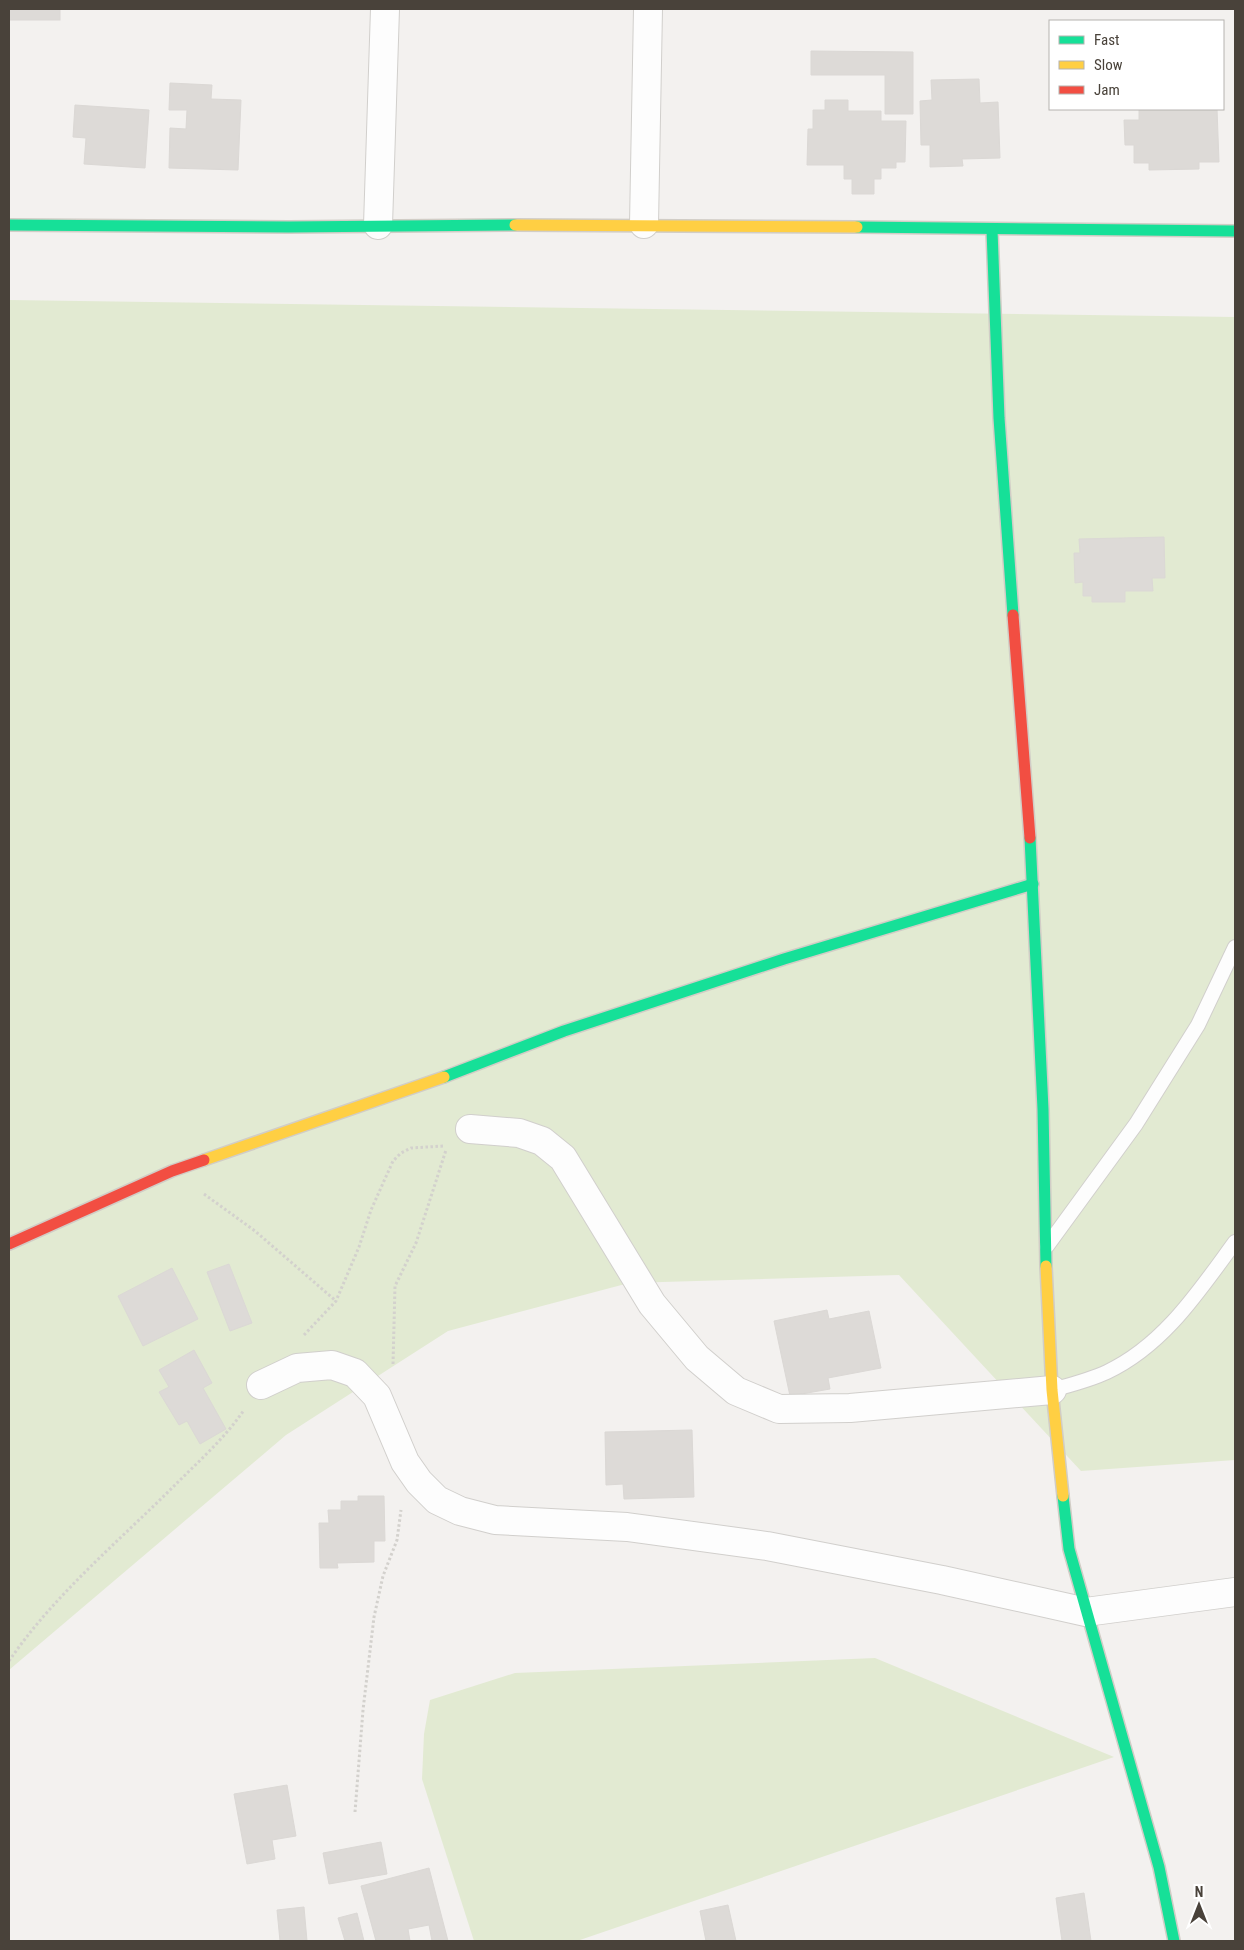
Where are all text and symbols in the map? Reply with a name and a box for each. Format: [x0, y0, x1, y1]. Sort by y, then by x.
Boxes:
legend [1049, 20, 1224, 110]
text: Fast [1094, 31, 1119, 49]
text: Slow [1094, 56, 1123, 74]
text: Jam [1094, 81, 1120, 99]
north arrow [1174, 1880, 1224, 1930]
text: N [1195, 1884, 1203, 1900]

